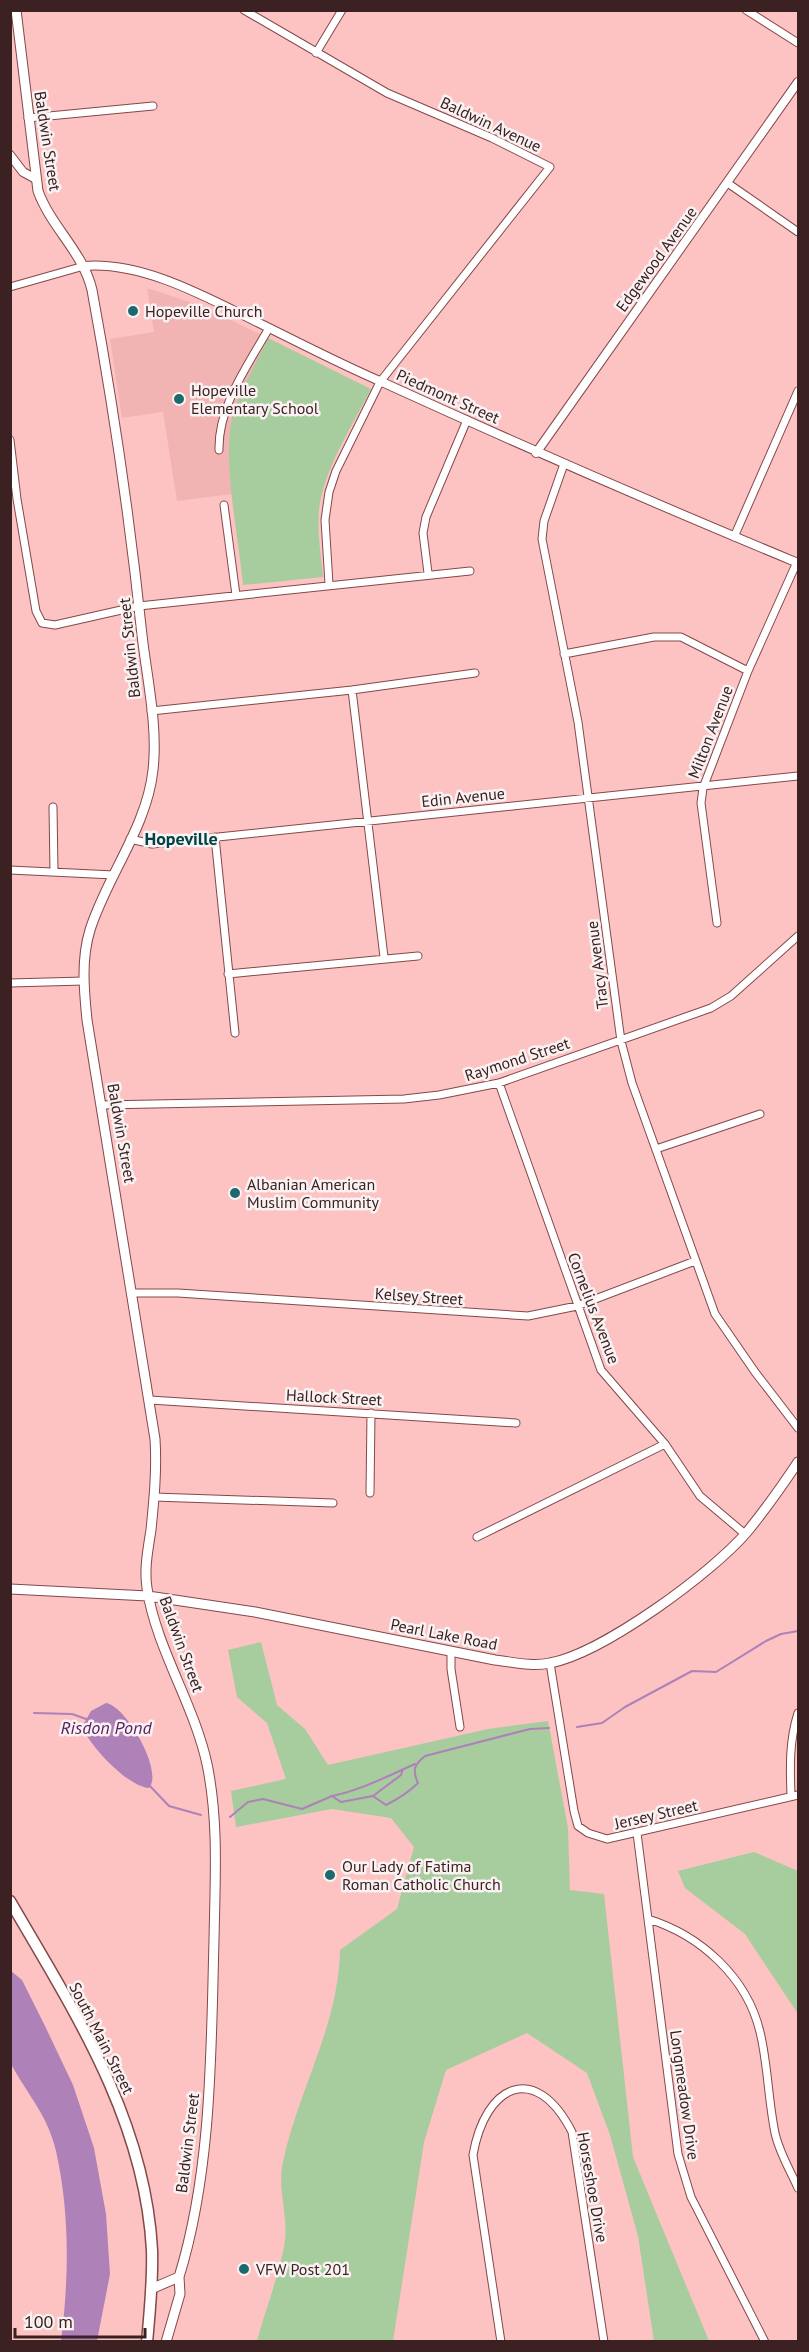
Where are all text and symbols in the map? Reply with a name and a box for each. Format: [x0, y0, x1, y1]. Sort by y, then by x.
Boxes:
street label: Baldwin Street [30, 90, 66, 193]
street label: Baldwin Avenue [437, 92, 545, 156]
street label: Edgewood Avenue [611, 203, 701, 315]
place label: Hopeville Church [145, 301, 262, 321]
marker: Hopeville Church [126, 304, 140, 318]
street label: Piedmont Street [393, 364, 503, 428]
place label: Hopeville Elementary School [191, 380, 319, 418]
marker: Hopeville Elementary School [172, 392, 186, 406]
street label: Baldwin Street [114, 596, 144, 699]
street label: Milton Avenue [683, 683, 737, 781]
street label: Edin Avenue [420, 783, 506, 811]
district label: Hopeville [144, 827, 218, 850]
street label: Tracy Avenue [582, 920, 612, 1010]
street label: Raymond Street [462, 1033, 572, 1085]
street label: Baldwin Street [103, 1082, 141, 1185]
place label: Albanian American Muslim Community [247, 1174, 379, 1212]
marker: Albanian American Muslim Community [228, 1186, 242, 1200]
street label: Cornelius Avenue [564, 1250, 624, 1366]
street label: Kelsey Street [374, 1283, 464, 1309]
street label: Hallock Street [285, 1384, 383, 1410]
street label: Baldwin Street [155, 1593, 209, 1695]
street label: Pearl Lake Road [389, 1614, 499, 1654]
water label: Risdon Pond [60, 1716, 152, 1739]
street label: Jersey Street [611, 1795, 700, 1834]
place label: Our Lady of Fatima Roman Catholic Church [342, 1856, 501, 1894]
marker: Our Lady of Fatima Roman Catholic Church [323, 1868, 337, 1882]
street label: South Main Street [65, 1979, 139, 2098]
street label: Longmeadow Drive [666, 2029, 704, 2161]
street label: Baldwin Street [171, 2091, 203, 2194]
street label: Horseshoe Drive [573, 2130, 613, 2244]
place label: VFW Post 201 [255, 2259, 350, 2279]
marker: VFW Post 201 [237, 2262, 251, 2276]
scale bar [15, 2301, 146, 2339]
text: 100 m [24, 2310, 73, 2333]

